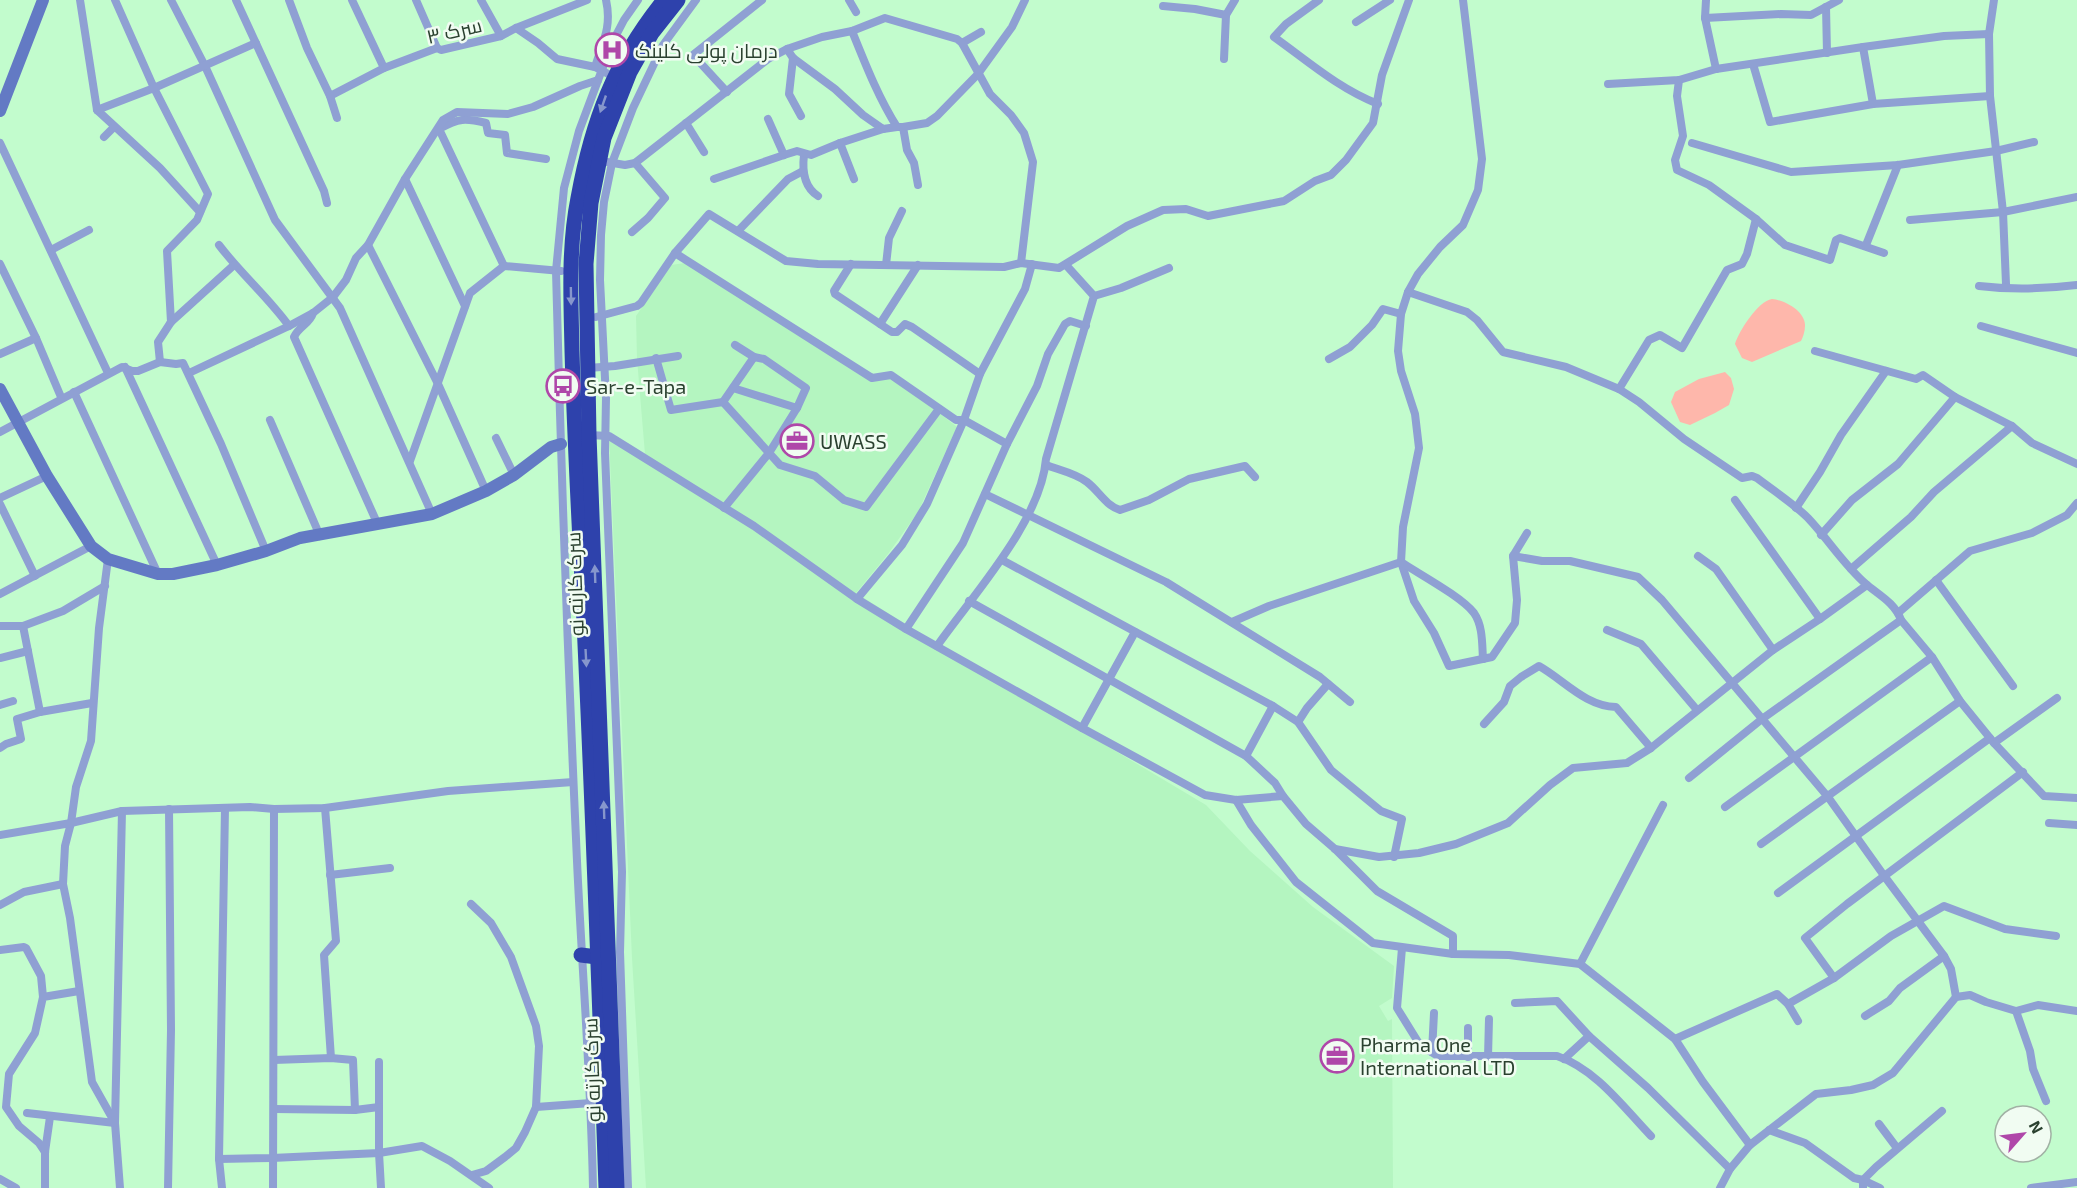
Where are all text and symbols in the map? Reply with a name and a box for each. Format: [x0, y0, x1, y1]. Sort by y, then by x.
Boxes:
street label: سرک ۳ [424, 12, 484, 49]
hospital icon: درمان پولی کلینک [594, 32, 630, 68]
place label: درمان پولی کلینک [635, 38, 778, 64]
one-way arrow [597, 95, 607, 113]
one-way arrow [566, 286, 576, 305]
bus stop icon: Sar-e-Tapa [545, 368, 581, 404]
place label: Sar-e-Tapa [586, 374, 686, 398]
office icon: UWASS [779, 423, 815, 459]
place label: UWASS [820, 429, 887, 453]
street label: سرک کارته نو [560, 531, 589, 637]
one-way arrow [590, 564, 599, 583]
one-way arrow [581, 649, 590, 668]
one-way arrow [600, 801, 609, 820]
street label: سرک کارته نو [577, 1017, 606, 1123]
place label: Pharma One International LTD [1360, 1032, 1515, 1079]
office icon: Pharma One International LTD [1319, 1038, 1355, 1074]
north arrow [1993, 1104, 2053, 1164]
text: N [2026, 1117, 2048, 1136]

